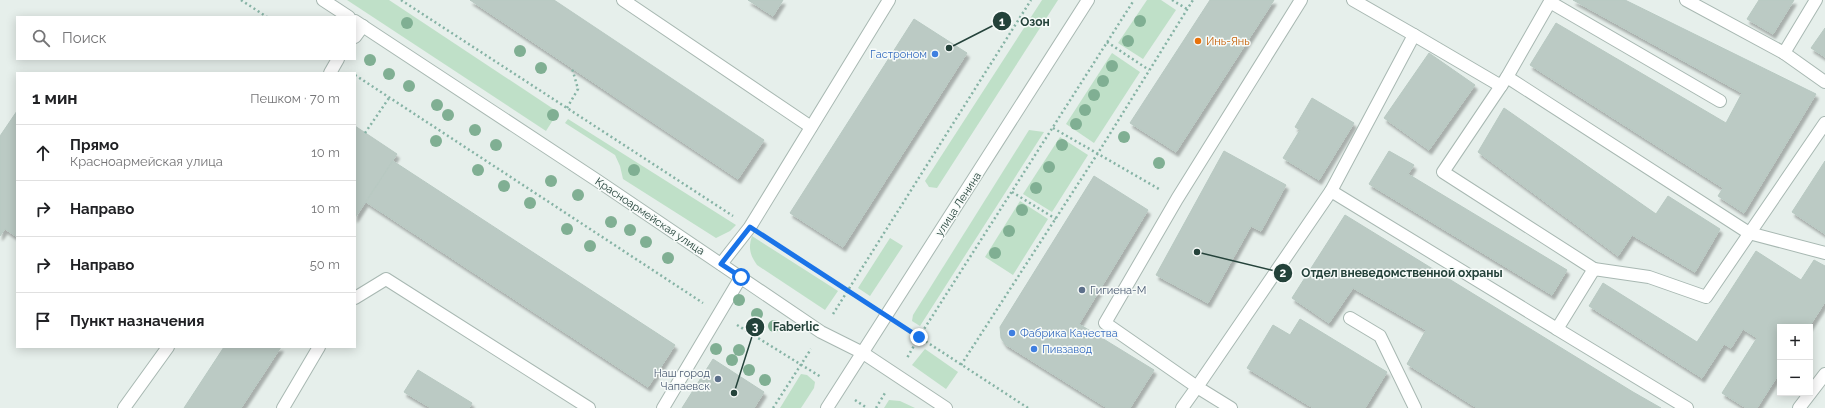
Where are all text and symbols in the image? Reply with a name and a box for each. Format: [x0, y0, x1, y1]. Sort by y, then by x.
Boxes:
callout: Озон [992, 9, 1058, 33]
text: 1 [999, 15, 1005, 29]
text: Озон [1020, 15, 1050, 29]
search box [16, 16, 356, 60]
icon: search [30, 27, 52, 49]
text: Поиск [62, 29, 107, 47]
place label: Инь-Янь [1206, 35, 1250, 48]
marker: Инь-Янь [1193, 36, 1203, 46]
place label: Гастроном [870, 48, 927, 61]
marker: Гастроном [930, 49, 940, 59]
text: 1 мин [32, 88, 78, 108]
text: Пешком · 70 m [250, 91, 340, 106]
text: Прямо [70, 136, 119, 154]
icon: ahead [32, 142, 54, 164]
text: 10 m [311, 145, 340, 160]
text: Красноармейская улица [70, 154, 223, 169]
street label: улица Ленина [933, 170, 984, 239]
street label: Красноармейская улица [592, 175, 707, 258]
icon: right [32, 198, 54, 220]
text: Направо [70, 200, 134, 218]
text: 10 m [311, 201, 340, 216]
icon: right [32, 254, 54, 276]
text: Направо [70, 256, 134, 274]
text: 50 m [310, 257, 340, 272]
callout: Отдел вневедомственной охраны [1273, 261, 1510, 285]
text: 2 [1280, 266, 1287, 280]
text: Отдел вневедомственной охраны [1301, 266, 1503, 280]
route start [732, 268, 750, 286]
place label: Гигиена-М [1090, 284, 1146, 297]
marker: Гигиена-М [1077, 285, 1087, 295]
icon: arrive [32, 310, 54, 332]
text: Пункт назначения [70, 312, 204, 330]
callout: Faberlic [745, 315, 828, 339]
text: 3 [752, 320, 759, 334]
text: Faberlic [773, 320, 819, 334]
map controls [1777, 324, 1813, 396]
button: + [1777, 324, 1813, 360]
place label: Фабрика Качества [1020, 327, 1118, 340]
route end [910, 328, 928, 346]
marker: Фабрика Качества [1007, 328, 1017, 338]
place label: Пивзавод [1042, 343, 1093, 356]
marker: Пивзавод [1029, 344, 1039, 354]
button: − [1777, 360, 1813, 396]
place label: Наш город Чапаевск [654, 367, 711, 393]
marker: Наш город Чапаевск [713, 374, 723, 384]

